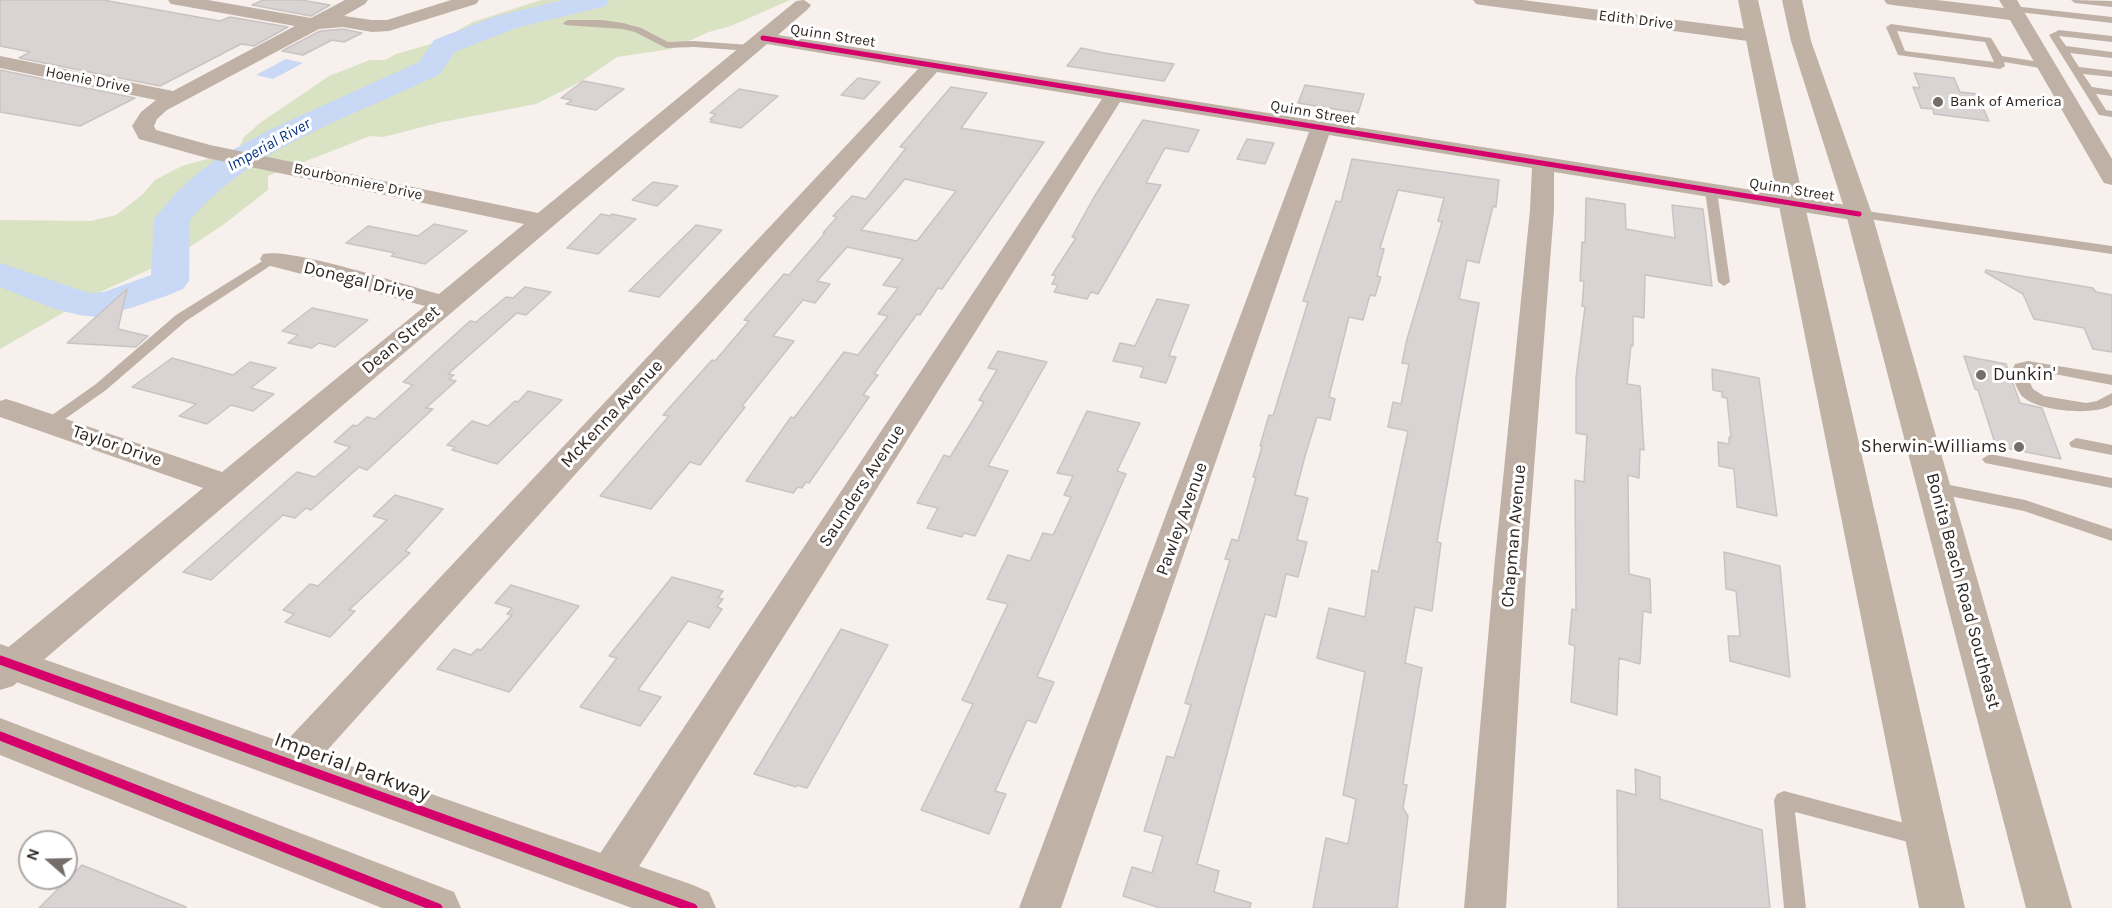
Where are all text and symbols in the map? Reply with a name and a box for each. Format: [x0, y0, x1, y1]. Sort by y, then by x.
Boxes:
street label: Edith Drive [1598, 6, 1674, 34]
street label: Quinn Street [789, 20, 877, 52]
street label: Hoenie Drive [44, 63, 132, 97]
place label: Bank of America [1950, 93, 2062, 111]
marker: Bank of America [1931, 95, 1945, 109]
street label: Quinn Street [1269, 97, 1357, 129]
water label: Imperial River [224, 114, 314, 176]
street label: Bourbonniere Drive [292, 160, 424, 204]
street label: Quinn Street [1748, 174, 1836, 206]
street label: Donegal Drive [301, 257, 417, 305]
street label: Dean Street [357, 301, 445, 379]
street label: McKenna Avenue [556, 355, 668, 473]
place label: Dunkin' [1993, 364, 2055, 386]
marker: Dunkin' [1974, 368, 1988, 382]
street label: Taylor Drive [69, 421, 165, 471]
street label: Saunders Avenue [814, 421, 910, 551]
place label: Sherwin-Williams [1861, 436, 2007, 458]
marker: Sherwin-Williams [2012, 440, 2026, 454]
street label: Pawley Avenue [1151, 459, 1213, 579]
street label: Chapman Avenue [1497, 464, 1531, 608]
street label: Bonita Beach Road Southeast [1921, 471, 2005, 711]
street label: Imperial Parkway [271, 727, 433, 807]
north arrow [18, 830, 78, 890]
text: N [22, 846, 43, 863]

